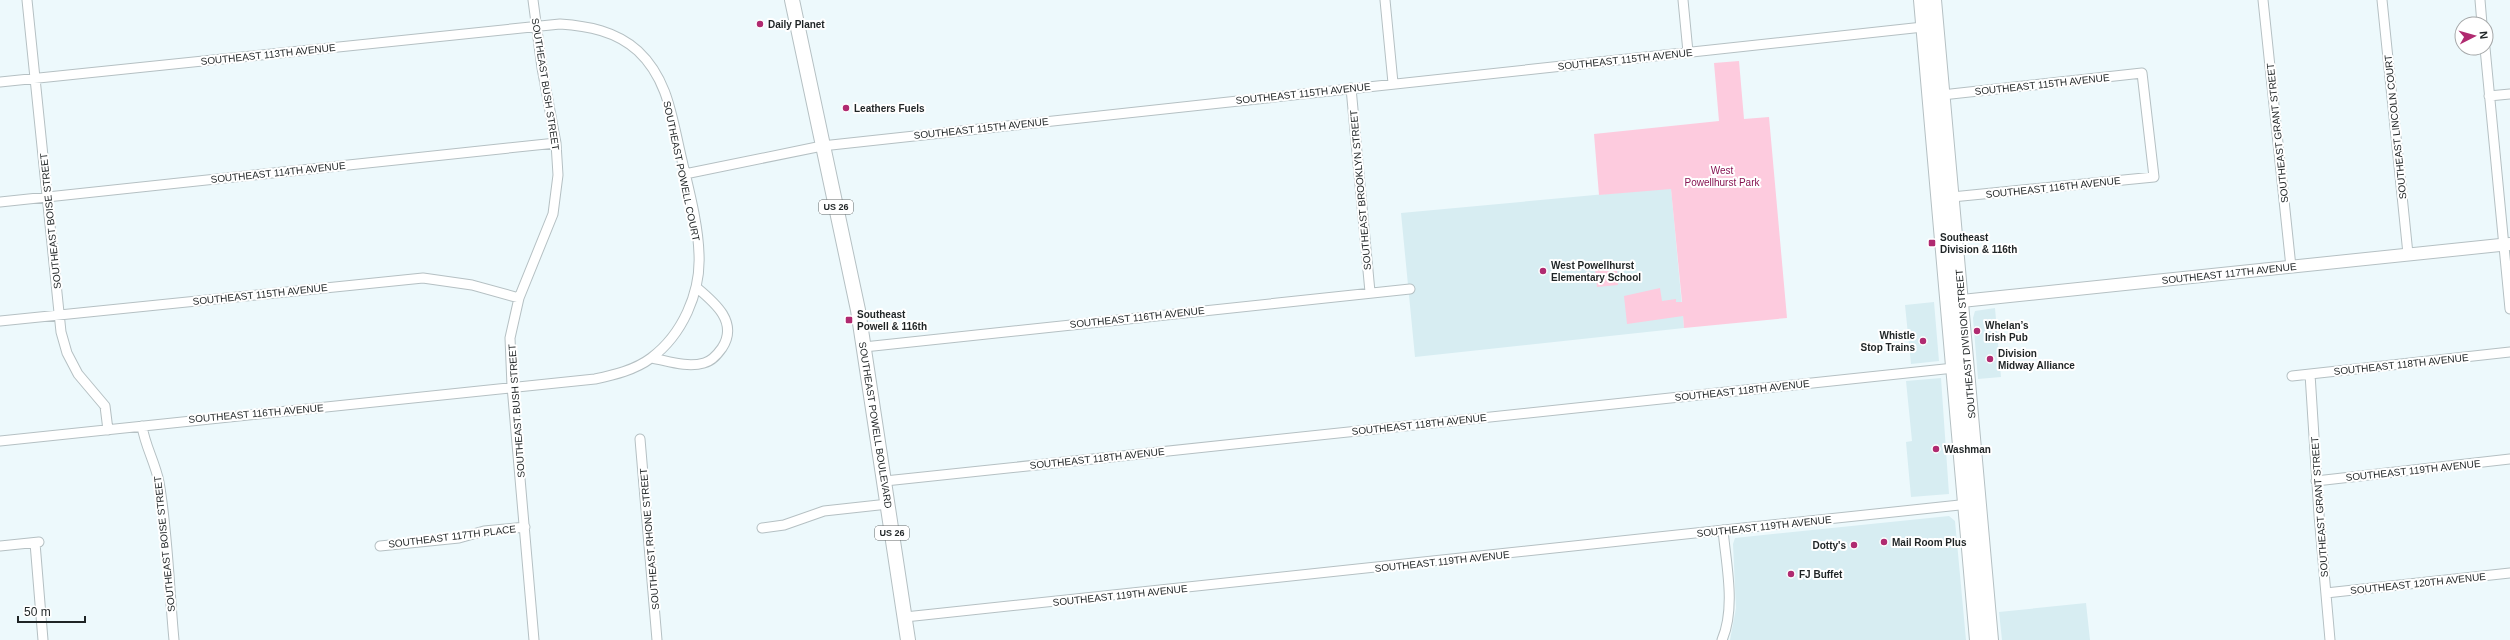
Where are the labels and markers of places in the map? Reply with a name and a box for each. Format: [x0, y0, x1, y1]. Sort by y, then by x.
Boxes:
marker: Daily Planet [755, 19, 765, 29]
place label: Daily Planet [768, 19, 825, 30]
marker: Leathers Fuels [841, 103, 851, 113]
place label: Leathers Fuels [854, 103, 925, 114]
place label: Southeast Division & 116th [1940, 232, 2017, 255]
marker: Southeast Division & 116th [1927, 238, 1937, 248]
place label: West Powellhurst Elementary School [1551, 260, 1641, 283]
marker: West Powellhurst Elementary School [1538, 266, 1548, 276]
place label: Southeast Powell & 116th [857, 309, 927, 332]
marker: Southeast Powell & 116th [844, 315, 854, 325]
place label: Whelan’s Irish Pub [1985, 320, 2029, 343]
marker: Whelan’s Irish Pub [1972, 326, 1982, 336]
place label: Whistle Stop Trains [1861, 330, 1915, 353]
marker: Whistle Stop Trains [1918, 336, 1928, 346]
place label: Division Midway Alliance [1998, 348, 2075, 371]
marker: Division Midway Alliance [1985, 354, 1995, 364]
marker: Washman [1931, 444, 1941, 454]
place label: Washman [1944, 444, 1991, 455]
marker: Mail Room Plus [1879, 537, 1889, 547]
place label: Mail Room Plus [1892, 537, 1967, 548]
place label: Dotty's [1813, 540, 1846, 551]
marker: Dotty's [1849, 540, 1859, 550]
marker: FJ Buffet [1786, 569, 1796, 579]
place label: FJ Buffet [1799, 569, 1843, 580]

